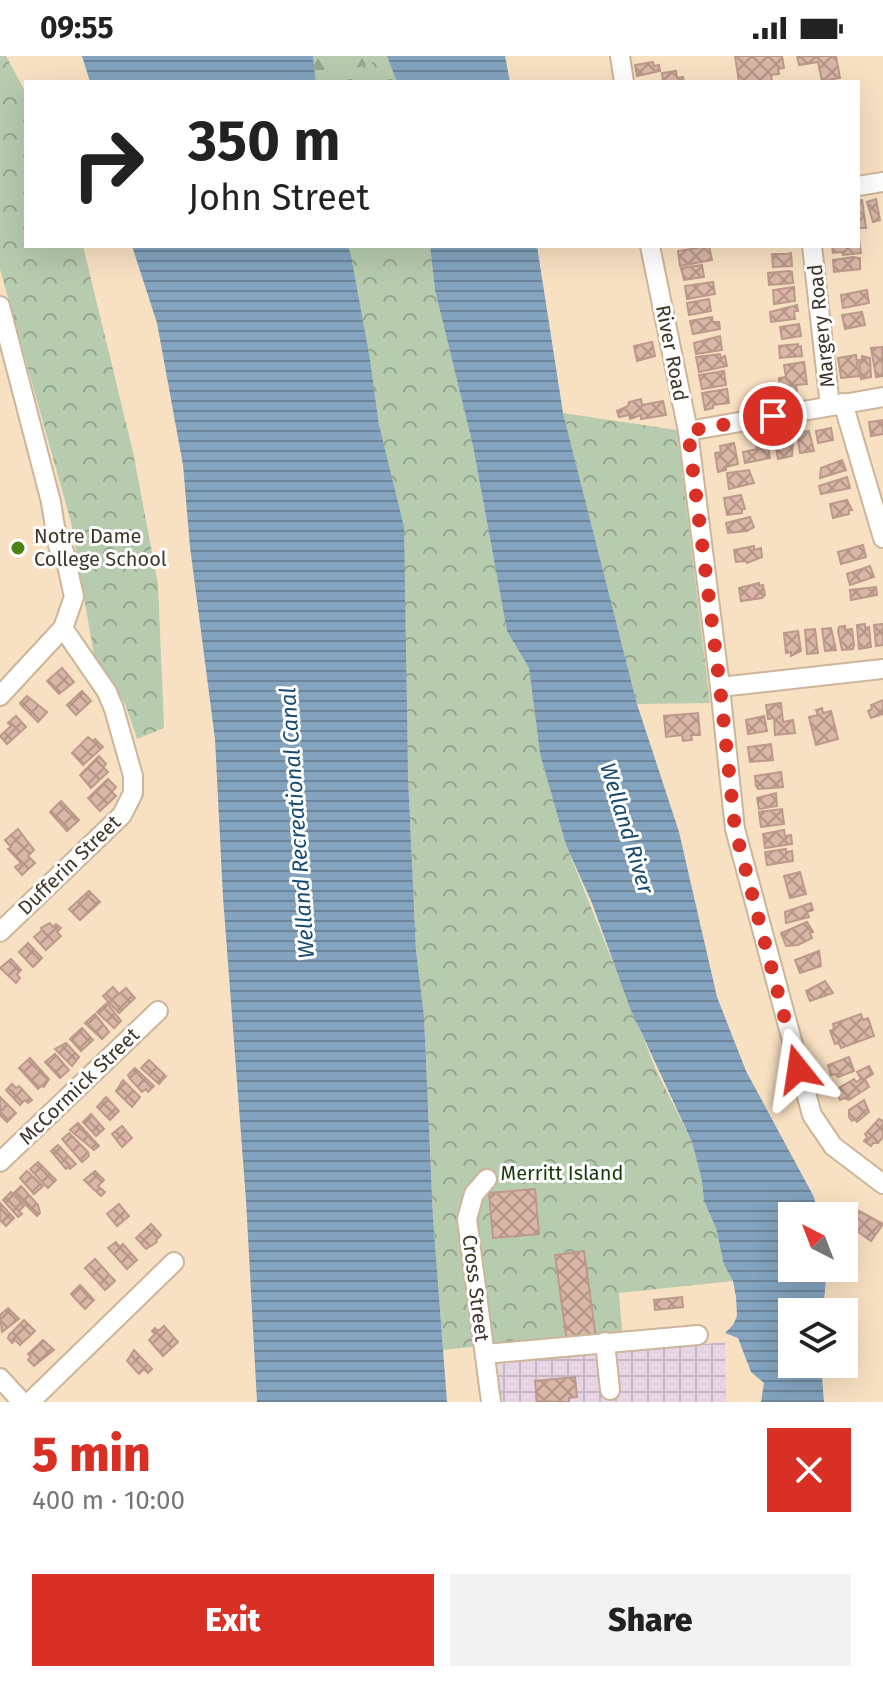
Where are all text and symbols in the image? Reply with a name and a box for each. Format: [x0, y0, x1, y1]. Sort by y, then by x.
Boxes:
text: 09:55 [40, 10, 114, 46]
text: 350 m [188, 108, 341, 175]
icon: right [56, 112, 160, 216]
text: John Street [188, 176, 369, 220]
street label: Margery Road [803, 263, 839, 389]
street label: River Road [651, 303, 693, 403]
pin [739, 382, 807, 450]
icon: arrive [751, 394, 795, 438]
place label: Notre Dame College School [34, 524, 167, 571]
marker: Notre Dame College School [9, 539, 27, 557]
water label: Welland Recreational Canal [274, 687, 320, 959]
water label: Welland River [594, 759, 660, 897]
street label: Dufferin Street [13, 810, 126, 920]
street label: McCormick Street [14, 1022, 145, 1149]
position arrow [756, 1027, 840, 1111]
park label: Merritt Island [501, 1161, 623, 1185]
north arrow [778, 1202, 858, 1282]
map controls [778, 1202, 858, 1378]
street label: Cross Street [458, 1233, 495, 1344]
button: layers [778, 1298, 858, 1378]
text: 5 min [32, 1426, 151, 1484]
button: close [767, 1428, 851, 1512]
text: 400 m · 10:00 [32, 1485, 185, 1516]
button: Exit [32, 1574, 434, 1666]
button: Share [450, 1574, 851, 1666]

